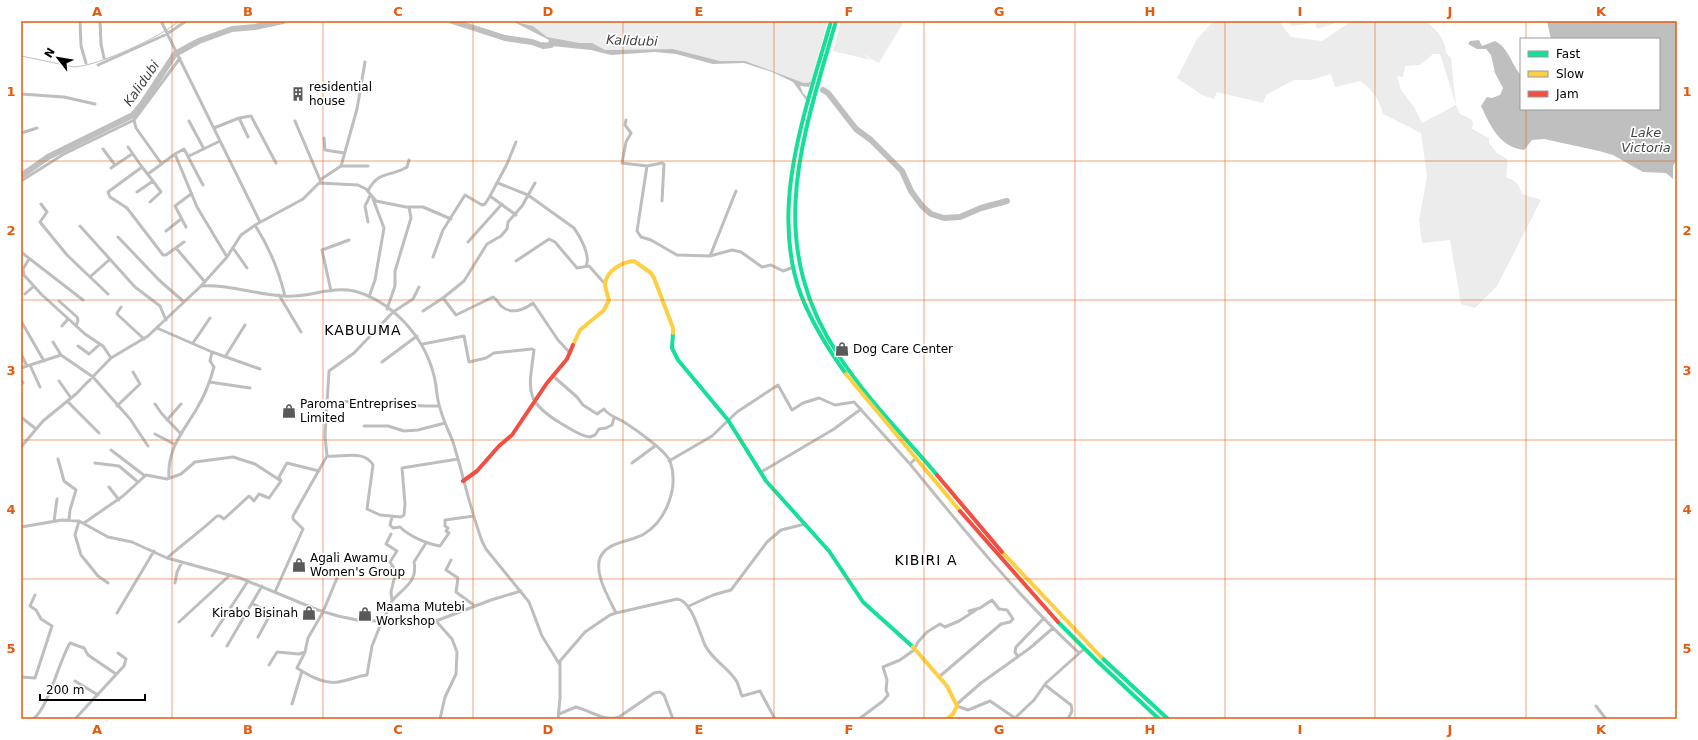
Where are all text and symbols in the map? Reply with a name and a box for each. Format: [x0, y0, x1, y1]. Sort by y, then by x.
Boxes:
text: A [92, 4, 102, 19]
text: B [243, 4, 253, 19]
text: C [393, 4, 403, 19]
text: D [543, 4, 554, 19]
text: E [695, 4, 703, 19]
text: F [845, 4, 853, 19]
text: G [994, 4, 1004, 19]
text: H [1145, 4, 1155, 19]
text: I [1298, 4, 1302, 19]
text: J [1447, 4, 1452, 19]
text: K [1596, 4, 1607, 19]
water label: Kalidubi [606, 32, 658, 49]
north arrow [38, 38, 78, 78]
legend [1520, 38, 1660, 110]
text: N [42, 46, 58, 60]
text: Fast [1556, 47, 1580, 61]
water label: Kalidubi [120, 58, 163, 109]
text: Slow [1556, 67, 1584, 81]
place label: residential house [309, 80, 372, 108]
text: 1 [6, 84, 16, 99]
text: 1 [1682, 84, 1692, 99]
building icon: residential house [290, 86, 306, 102]
text: Jam [1555, 87, 1579, 101]
water label: Lake Victoria [1621, 125, 1671, 155]
text: 2 [6, 223, 16, 238]
text: 2 [1682, 223, 1692, 238]
district label: KABUUMA [324, 322, 402, 338]
shop icon: Dog Care Center [834, 341, 850, 357]
place label: Dog Care Center [853, 342, 953, 356]
text: 3 [6, 363, 16, 378]
text: 3 [1682, 363, 1692, 378]
place label: Paroma Entreprises Limited [300, 397, 417, 425]
shop icon: Paroma Entreprises Limited [281, 403, 297, 419]
text: 4 [6, 502, 16, 517]
text: 4 [1682, 502, 1692, 517]
place label: Agali Awamu Women's Group [310, 551, 405, 579]
district label: KIBIRI A [895, 552, 957, 568]
shop icon: Agali Awamu Women's Group [291, 557, 307, 573]
place label: Maama Mutebi Workshop [376, 600, 465, 628]
shop icon: Kirabo Bisinah [301, 605, 317, 621]
place label: Kirabo Bisinah [212, 606, 298, 620]
shop icon: Maama Mutebi Workshop [357, 606, 373, 622]
text: 5 [6, 641, 16, 656]
text: 5 [1682, 641, 1692, 656]
scale bar [40, 676, 145, 702]
text: 200 m [46, 683, 84, 697]
text: A [92, 722, 102, 737]
text: B [243, 722, 253, 737]
text: C [393, 722, 403, 737]
text: D [543, 722, 554, 737]
text: E [695, 722, 703, 737]
text: F [845, 722, 853, 737]
text: G [994, 722, 1004, 737]
text: H [1145, 722, 1155, 737]
text: I [1298, 722, 1302, 737]
text: J [1447, 722, 1452, 737]
text: K [1596, 722, 1607, 737]

